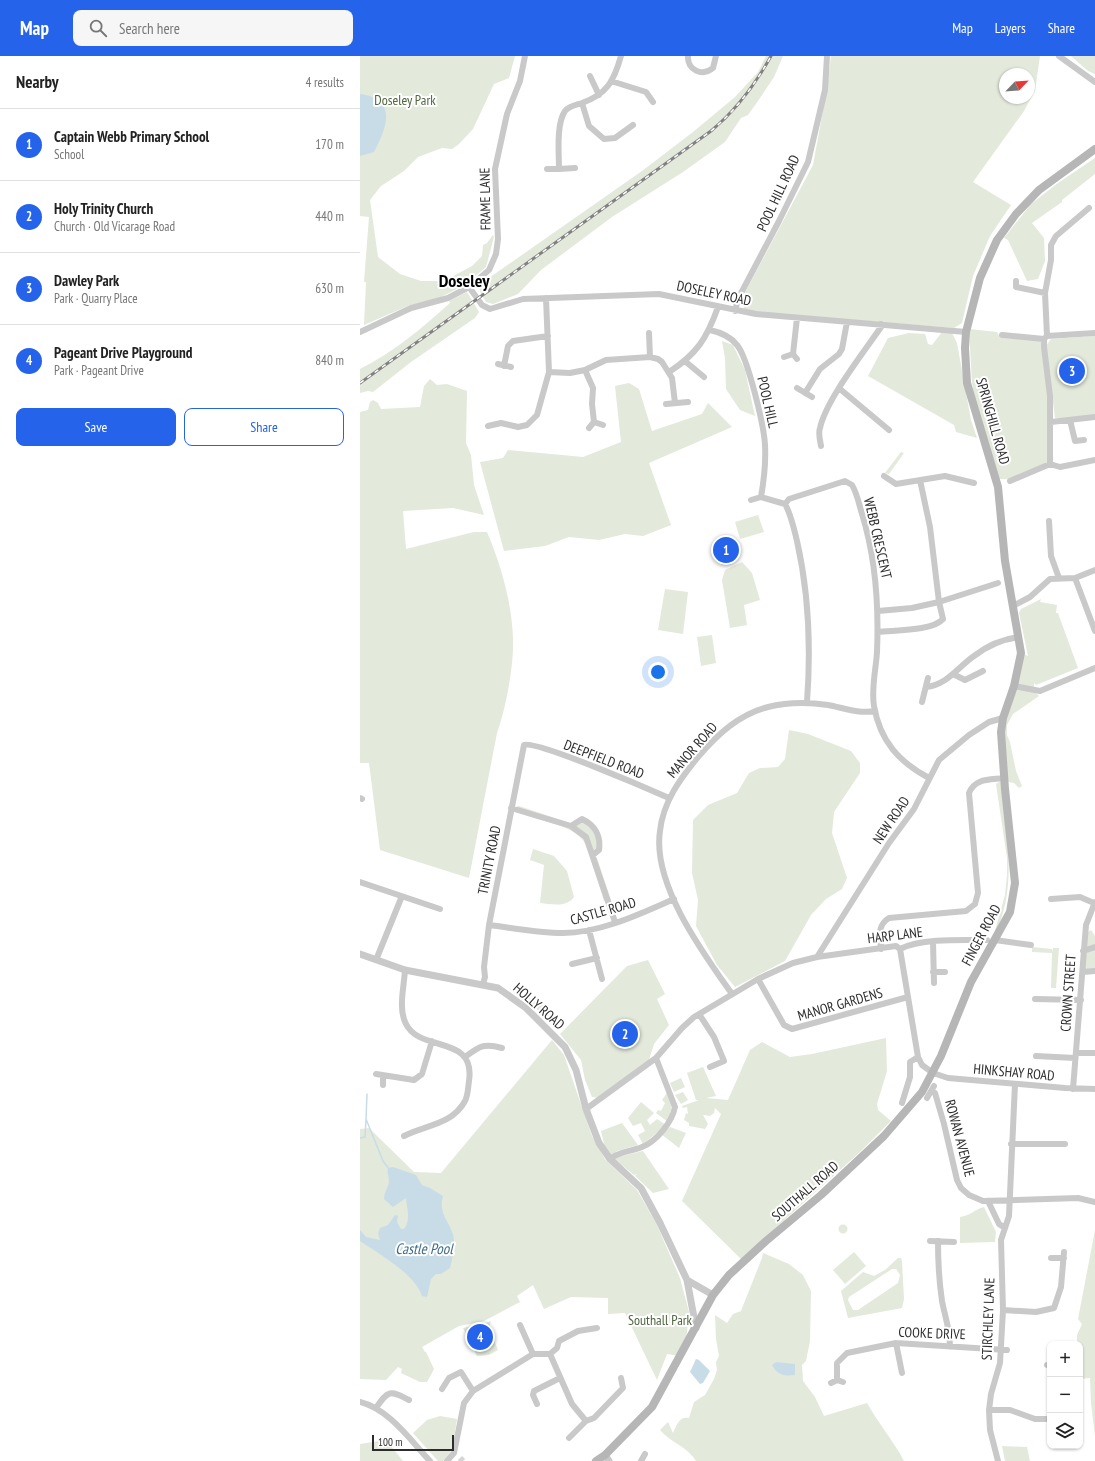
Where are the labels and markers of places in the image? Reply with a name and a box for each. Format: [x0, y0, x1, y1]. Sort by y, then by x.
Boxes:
pin: 3 [1059, 356, 1085, 386]
pin: 1 [713, 535, 739, 565]
pin: 2 [612, 1019, 638, 1049]
pin: 4 [467, 1322, 493, 1352]

